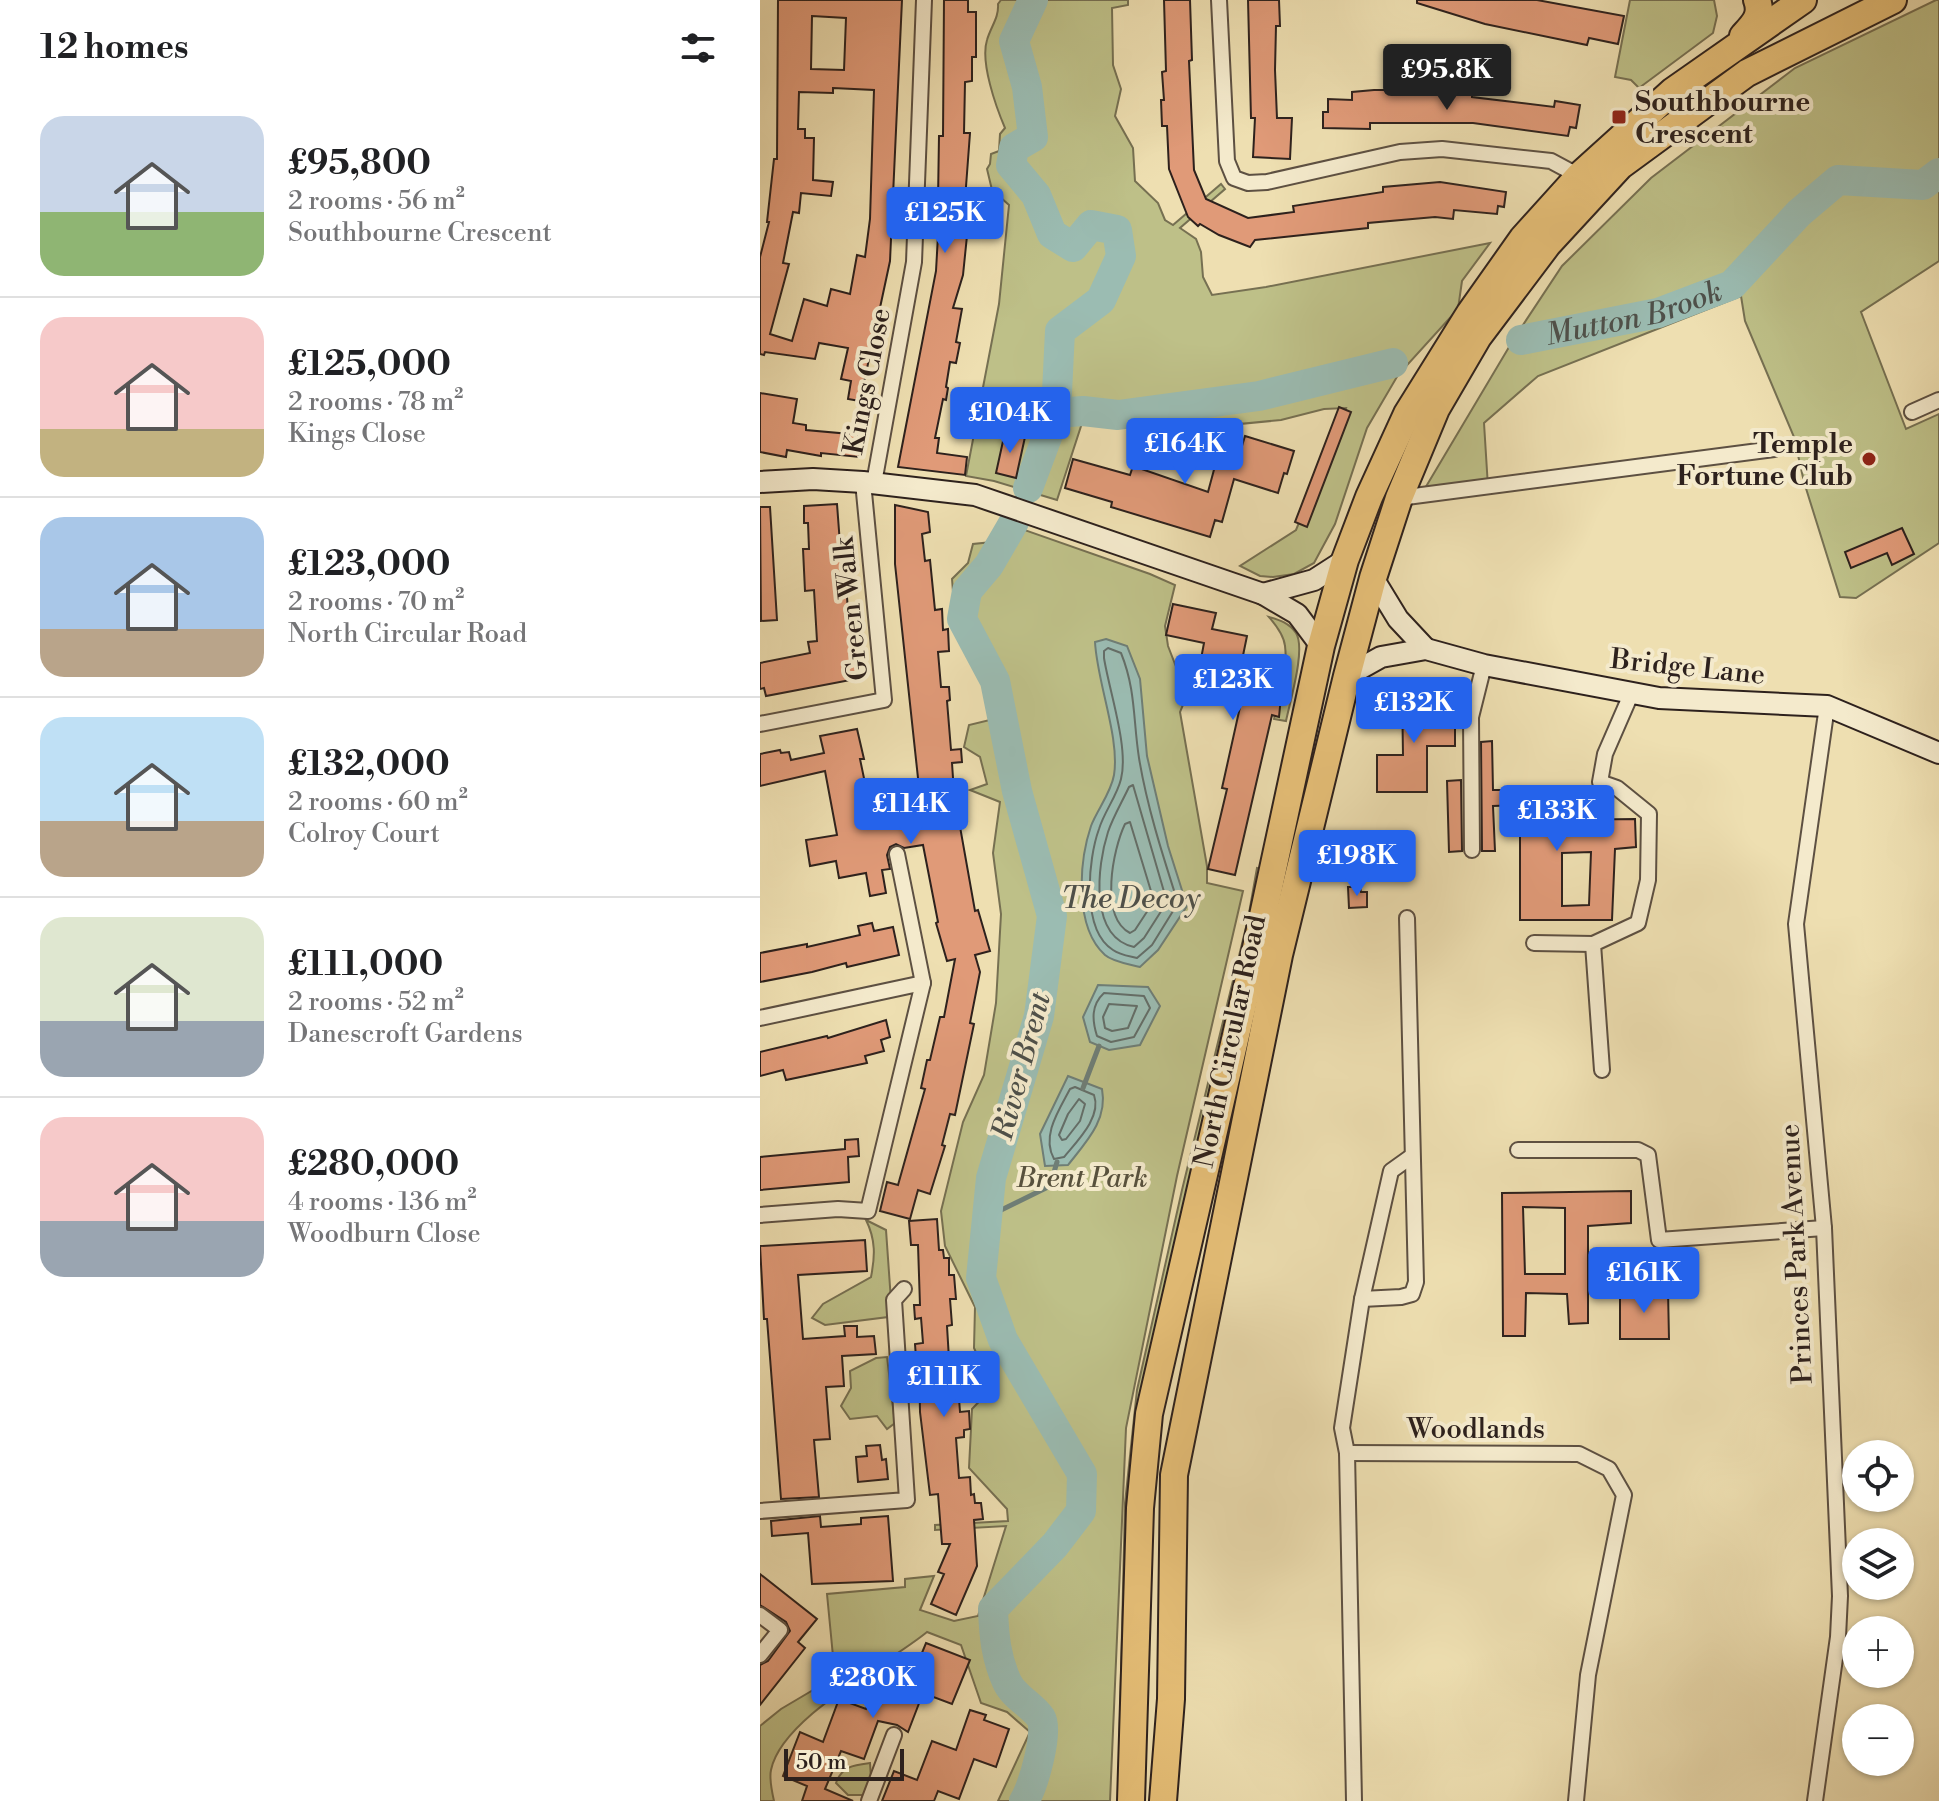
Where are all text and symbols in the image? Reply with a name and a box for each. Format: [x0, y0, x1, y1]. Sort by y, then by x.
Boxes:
icon: filters [676, 26, 720, 70]
text: 12 homes [40, 27, 189, 69]
pin: £95.8K [1382, 44, 1512, 112]
text: £95.8K [1401, 54, 1493, 86]
place label: Southbourne Crescent [1635, 85, 1810, 152]
marker: Southbourne Crescent [1610, 108, 1628, 126]
text: £95,800 [288, 143, 431, 185]
icon: home [104, 148, 200, 244]
text: 2 rooms · 56 m² [288, 185, 465, 217]
pin: £125K [889, 187, 1001, 255]
text: £125K [905, 197, 986, 229]
text: Southbourne Crescent [288, 217, 552, 249]
water label: Mutton Brook [1542, 272, 1728, 355]
street label: Kings Close [836, 305, 899, 458]
text: £125,000 [288, 344, 451, 386]
icon: home [104, 349, 200, 445]
text: 2 rooms · 78 m² [288, 386, 463, 418]
pin: £104K [954, 387, 1066, 455]
text: £104K [968, 397, 1052, 429]
text: Kings Close [288, 418, 426, 450]
pin: £164K [1129, 418, 1241, 486]
place label: Temple Fortune Club [1677, 427, 1853, 494]
text: £164K [1144, 428, 1226, 460]
marker: Temple Fortune Club [1860, 450, 1878, 468]
street label: Green Walk [826, 534, 876, 682]
text: £123,000 [288, 544, 450, 586]
icon: home [104, 549, 200, 645]
text: 2 rooms · 70 m² [288, 586, 464, 618]
text: North Circular Road [288, 618, 527, 650]
street label: Bridge Lane [1608, 642, 1767, 693]
pin: £123K [1177, 654, 1289, 722]
text: £123K [1193, 664, 1273, 696]
pin: £132K [1358, 677, 1470, 745]
text: £132K [1374, 687, 1454, 719]
text: £132,000 [288, 744, 450, 786]
icon: home [104, 749, 200, 845]
pin: £114K [855, 778, 967, 846]
pin: £133K [1501, 785, 1613, 853]
text: 2 rooms · 60 m² [288, 786, 468, 818]
text: £114K [872, 788, 950, 820]
text: £133K [1517, 795, 1597, 827]
text: Colroy Court [288, 818, 440, 850]
pin: £198K [1301, 830, 1413, 898]
text: £198K [1317, 840, 1397, 872]
water label: The Decoy [1061, 880, 1202, 918]
street label: North Circular Road [1187, 912, 1274, 1171]
text: £111,000 [288, 944, 443, 986]
icon: home [104, 949, 200, 1045]
text: 2 rooms · 52 m² [288, 986, 464, 1018]
water label: River Brent [984, 987, 1060, 1145]
text: Danescroft Gardens [288, 1018, 523, 1050]
street label: Princes Park Avenue [1772, 1123, 1821, 1385]
text: £280,000 [288, 1144, 459, 1186]
icon: home [104, 1149, 200, 1245]
park label: Brent Park [1015, 1161, 1148, 1196]
text: 4 rooms · 136 m² [288, 1186, 477, 1218]
text: Woodburn Close [288, 1218, 481, 1250]
pin: £161K [1588, 1247, 1700, 1315]
text: £161K [1606, 1257, 1682, 1289]
pin: £111K [888, 1351, 1000, 1419]
text: £111K [907, 1361, 981, 1393]
street label: Woodlands [1406, 1412, 1545, 1447]
map controls [1842, 1440, 1914, 1776]
button: locate [1842, 1440, 1914, 1512]
button: layers [1842, 1528, 1914, 1600]
button: + [1842, 1616, 1914, 1688]
pin: £280K [817, 1652, 929, 1720]
text: £280K [829, 1662, 917, 1694]
button: − [1842, 1704, 1914, 1776]
scale bar [784, 1745, 904, 1781]
text: 50 m [796, 1749, 847, 1776]

